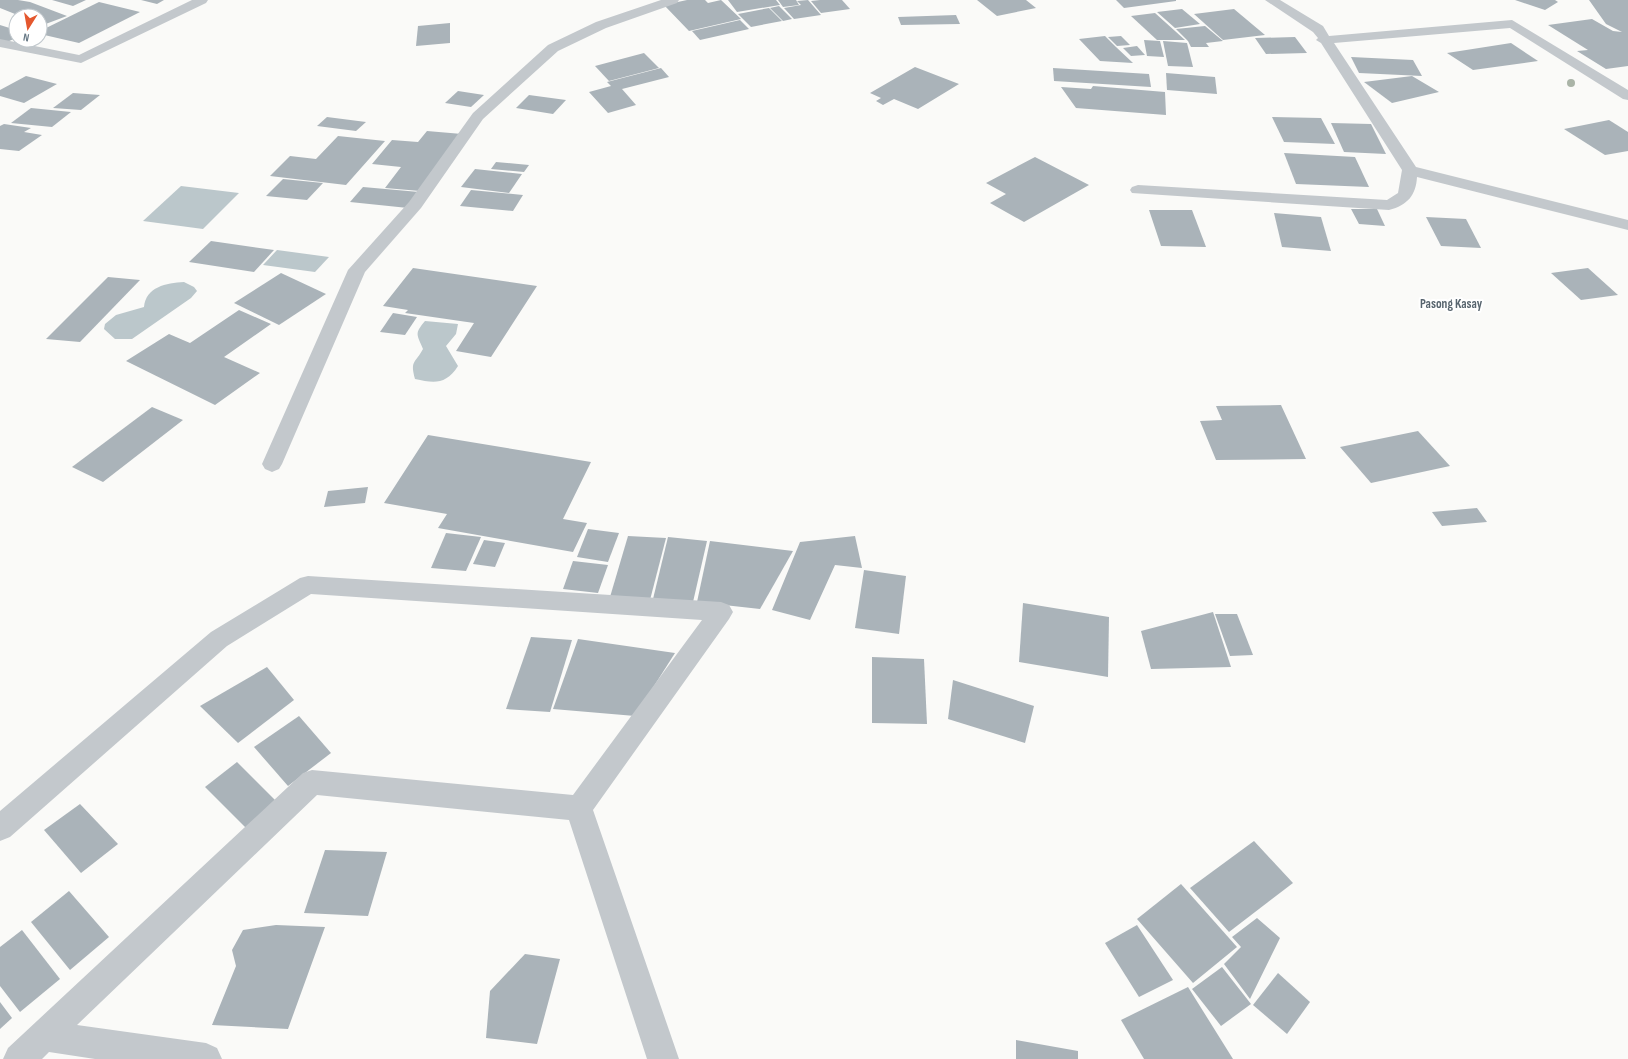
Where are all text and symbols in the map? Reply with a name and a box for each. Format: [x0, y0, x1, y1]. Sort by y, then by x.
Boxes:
north arrow [8, 8, 48, 48]
text: N [22, 30, 30, 44]
district label: Pasong Kasay [1420, 296, 1483, 312]

